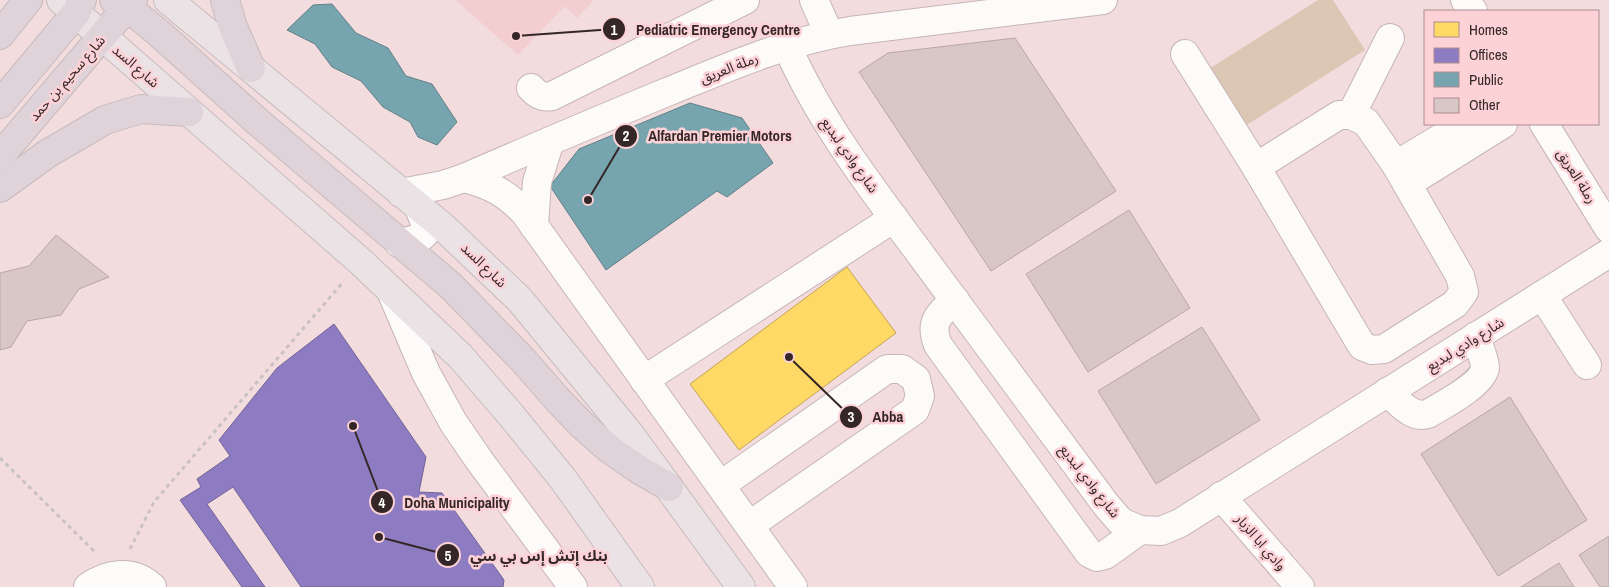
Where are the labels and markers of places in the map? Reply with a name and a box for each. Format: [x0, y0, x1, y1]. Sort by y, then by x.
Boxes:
callout: Pediatric Emergency Centre [601, 14, 810, 44]
callout: Alfardan Premier Motors [614, 121, 802, 151]
callout: Abba [838, 402, 914, 432]
callout: Doha Municipality [370, 487, 520, 517]
callout: بنك إتش إس بي سي [436, 540, 618, 570]

